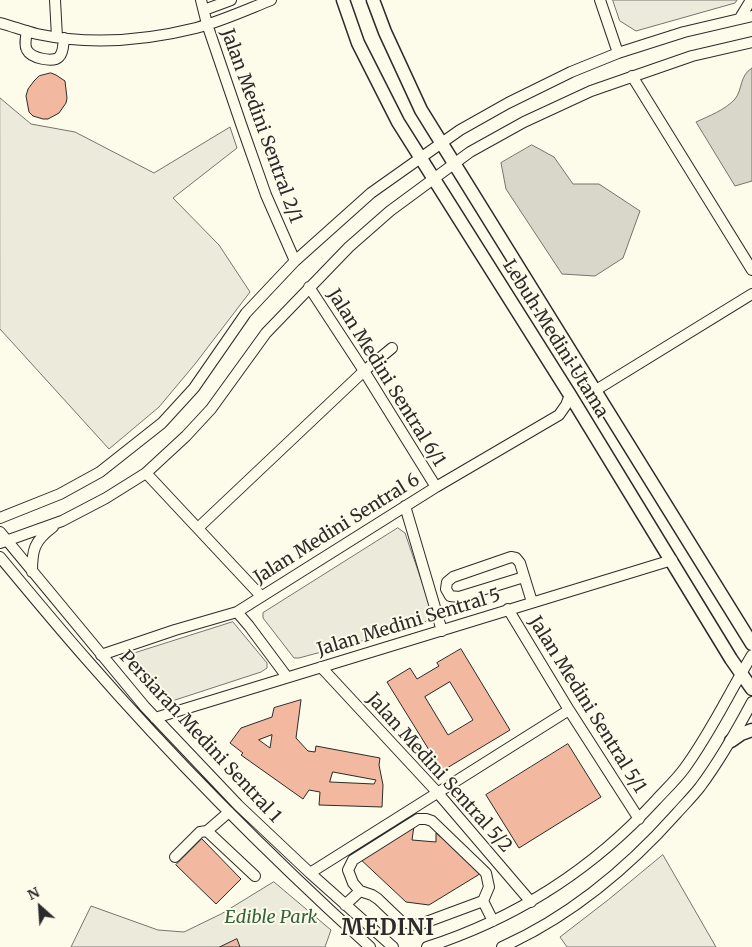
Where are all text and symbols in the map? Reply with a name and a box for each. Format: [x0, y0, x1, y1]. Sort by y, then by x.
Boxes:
street label: Jalan Medini Sentral 2/1 [216, 26, 306, 226]
street label: Lebuh Medini Utama [498, 256, 612, 422]
street label: Jalan Medini Sentral 6/1 [323, 285, 449, 471]
street label: Jalan Medini Sentral 6 [250, 469, 424, 589]
street label: Jalan Medini Sentral 5 [315, 585, 503, 661]
street label: Jalan Medini Sentral 5/1 [524, 613, 650, 797]
street label: Persiaran Medini Sentral 1 [115, 647, 285, 827]
street label: Jalan Medini Sentral 5/2 [362, 689, 516, 857]
north arrow [15, 882, 65, 932]
text: N [25, 883, 42, 904]
park label: Edible Park [225, 907, 317, 929]
district label: MEDINI [340, 916, 436, 942]

